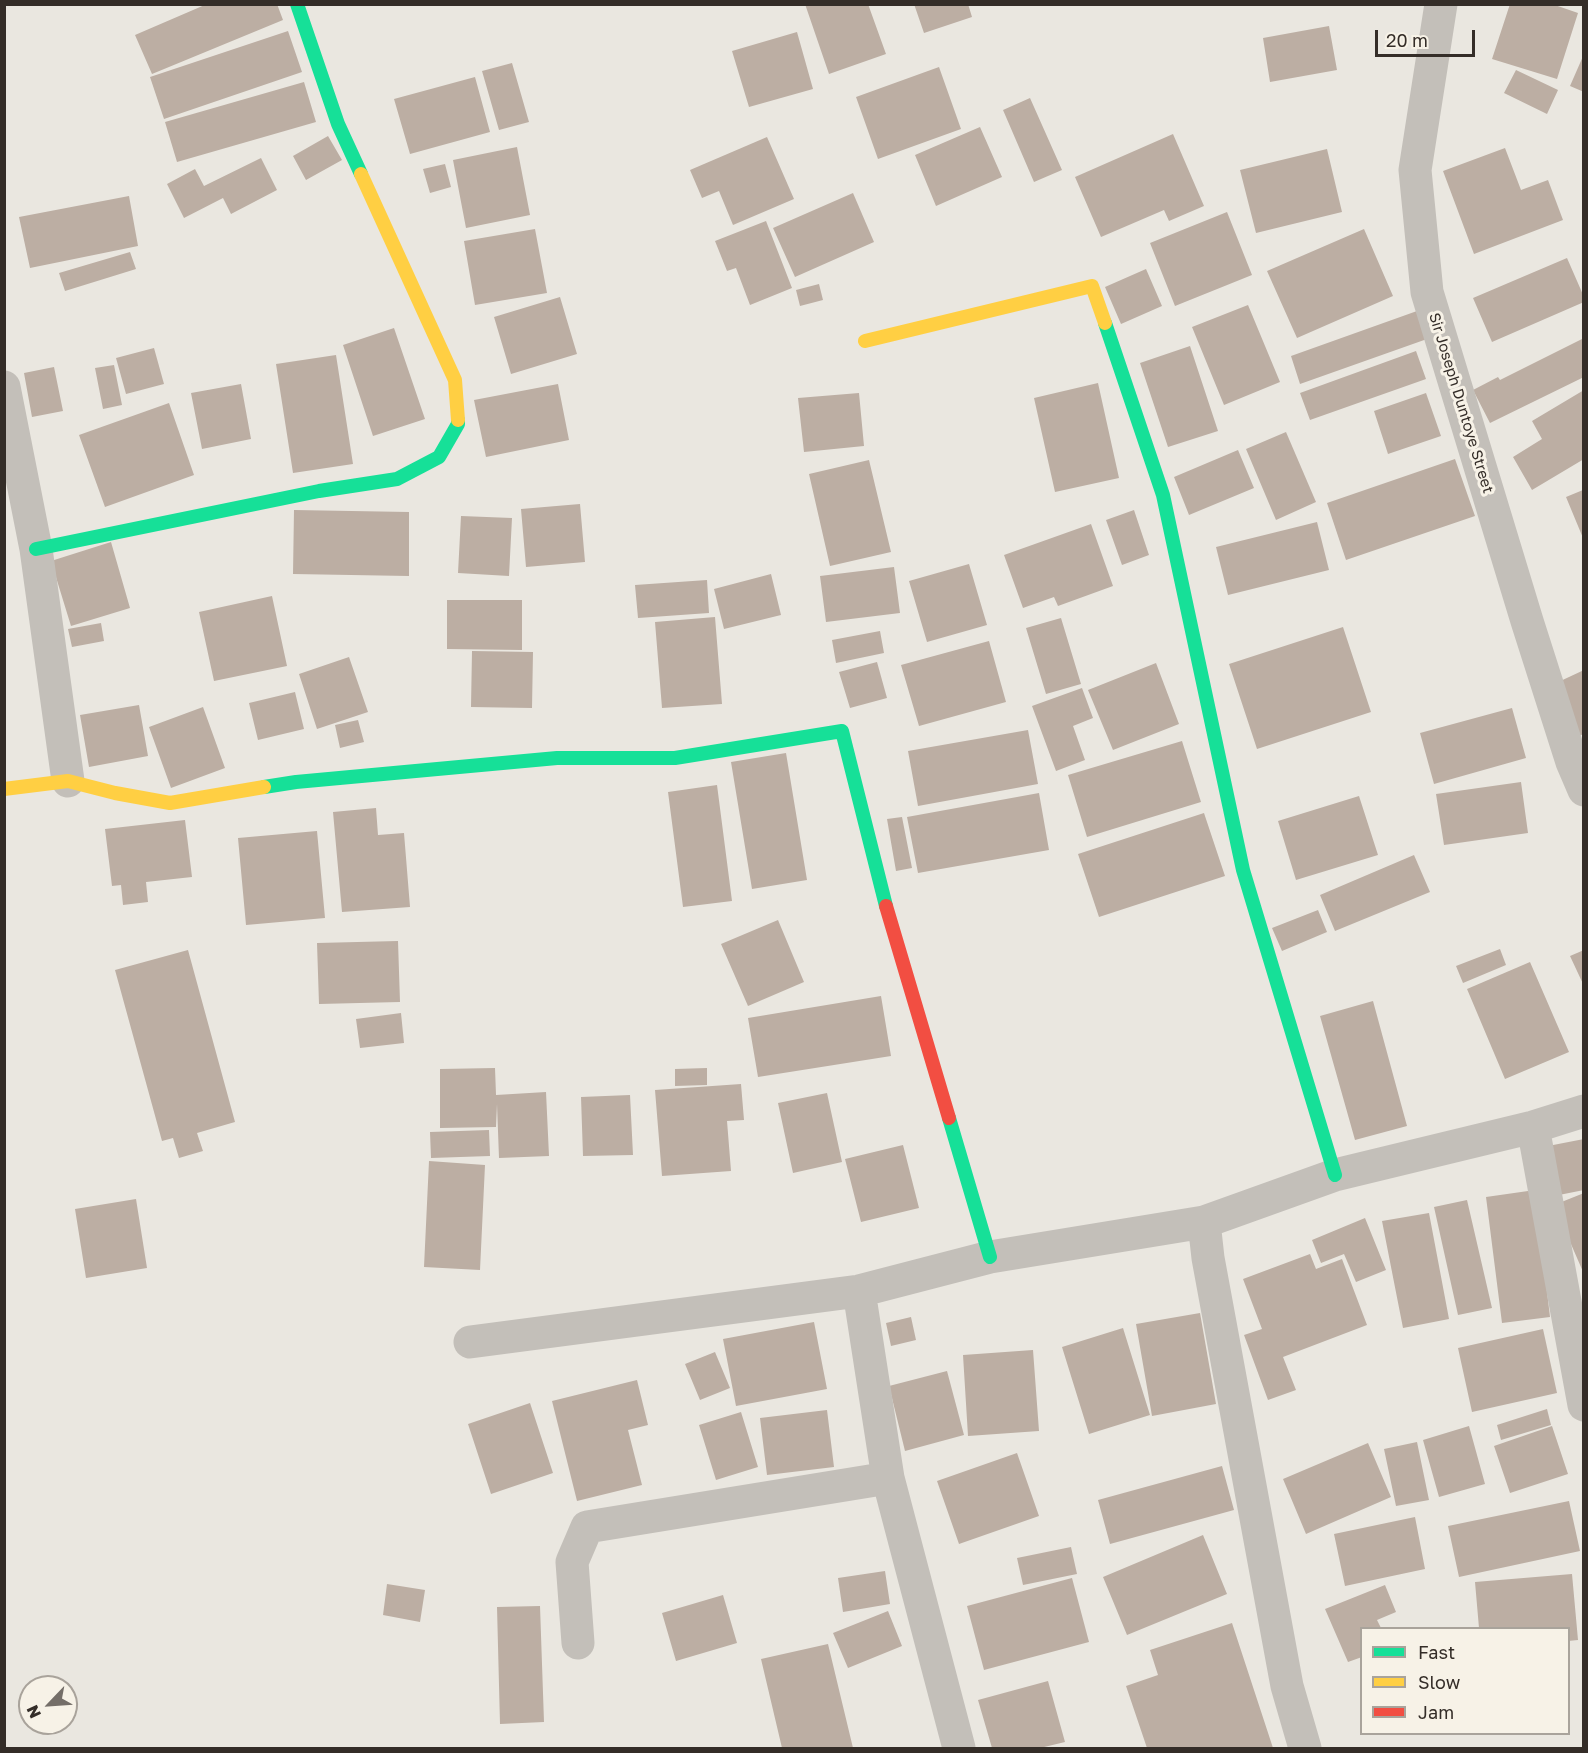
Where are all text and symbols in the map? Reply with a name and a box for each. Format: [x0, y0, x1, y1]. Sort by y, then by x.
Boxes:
scale bar [1378, 18, 1478, 56]
text: 20 m [1386, 29, 1428, 51]
street label: Sir Joseph Duntoye Street [1425, 311, 1497, 495]
legend [1360, 1627, 1570, 1735]
text: Fast [1418, 1641, 1455, 1663]
text: Slow [1418, 1671, 1460, 1693]
north arrow [18, 1675, 78, 1735]
text: Jam [1418, 1701, 1454, 1723]
text: N [22, 1702, 45, 1722]

